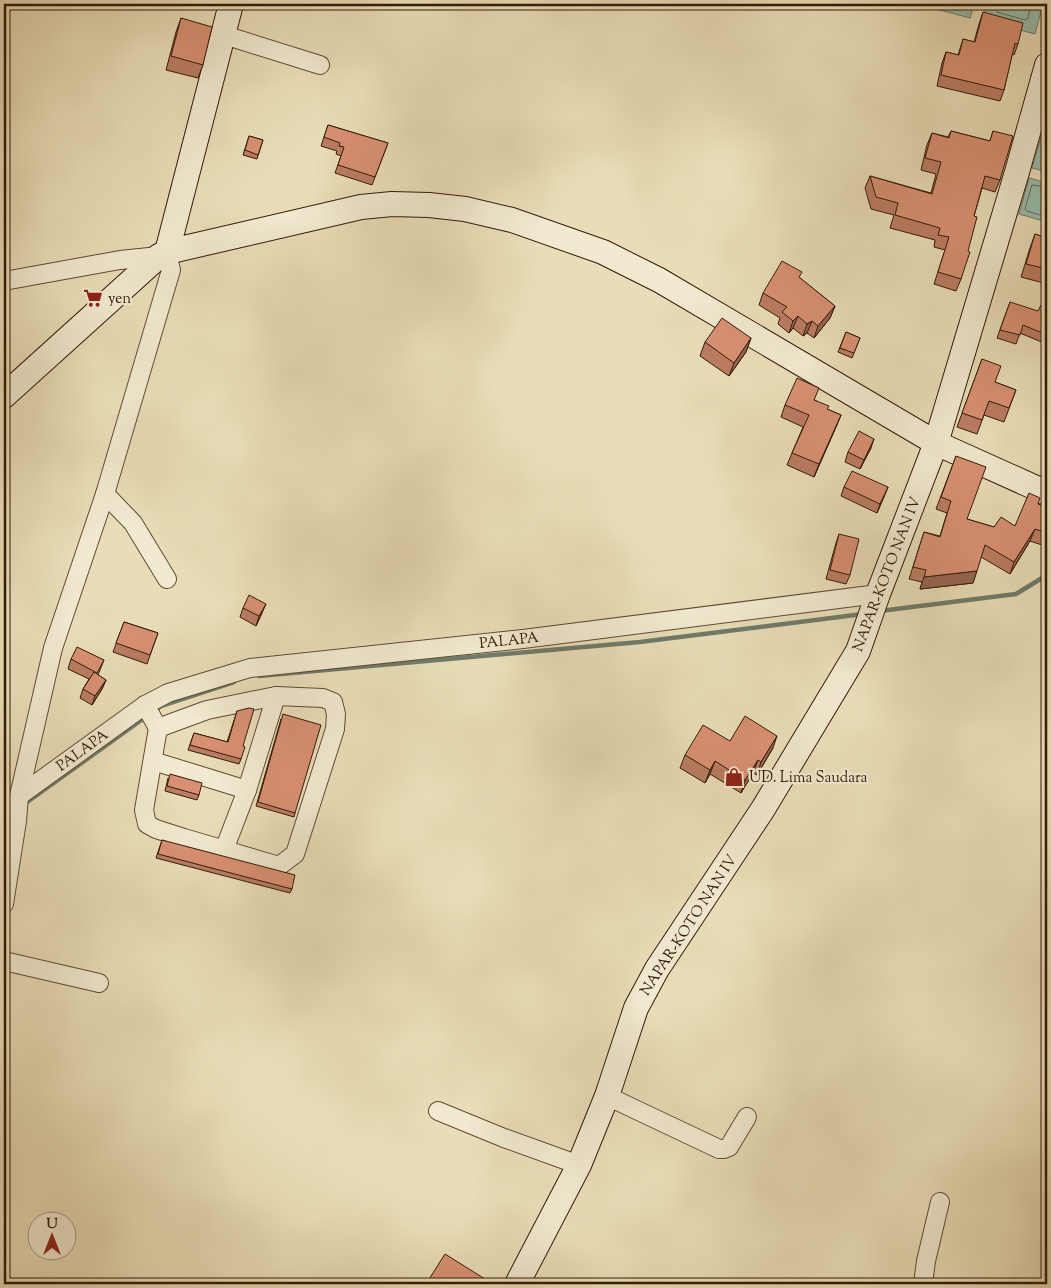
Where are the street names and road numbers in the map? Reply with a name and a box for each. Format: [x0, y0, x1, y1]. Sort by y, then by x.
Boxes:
street label: NAPAR-KOTO NAN IV [848, 494, 927, 655]
street label: PALAPA [478, 628, 540, 655]
street label: PALAPA [53, 725, 113, 777]
street label: NAPAR-KOTO NAN IV [636, 851, 743, 1000]

